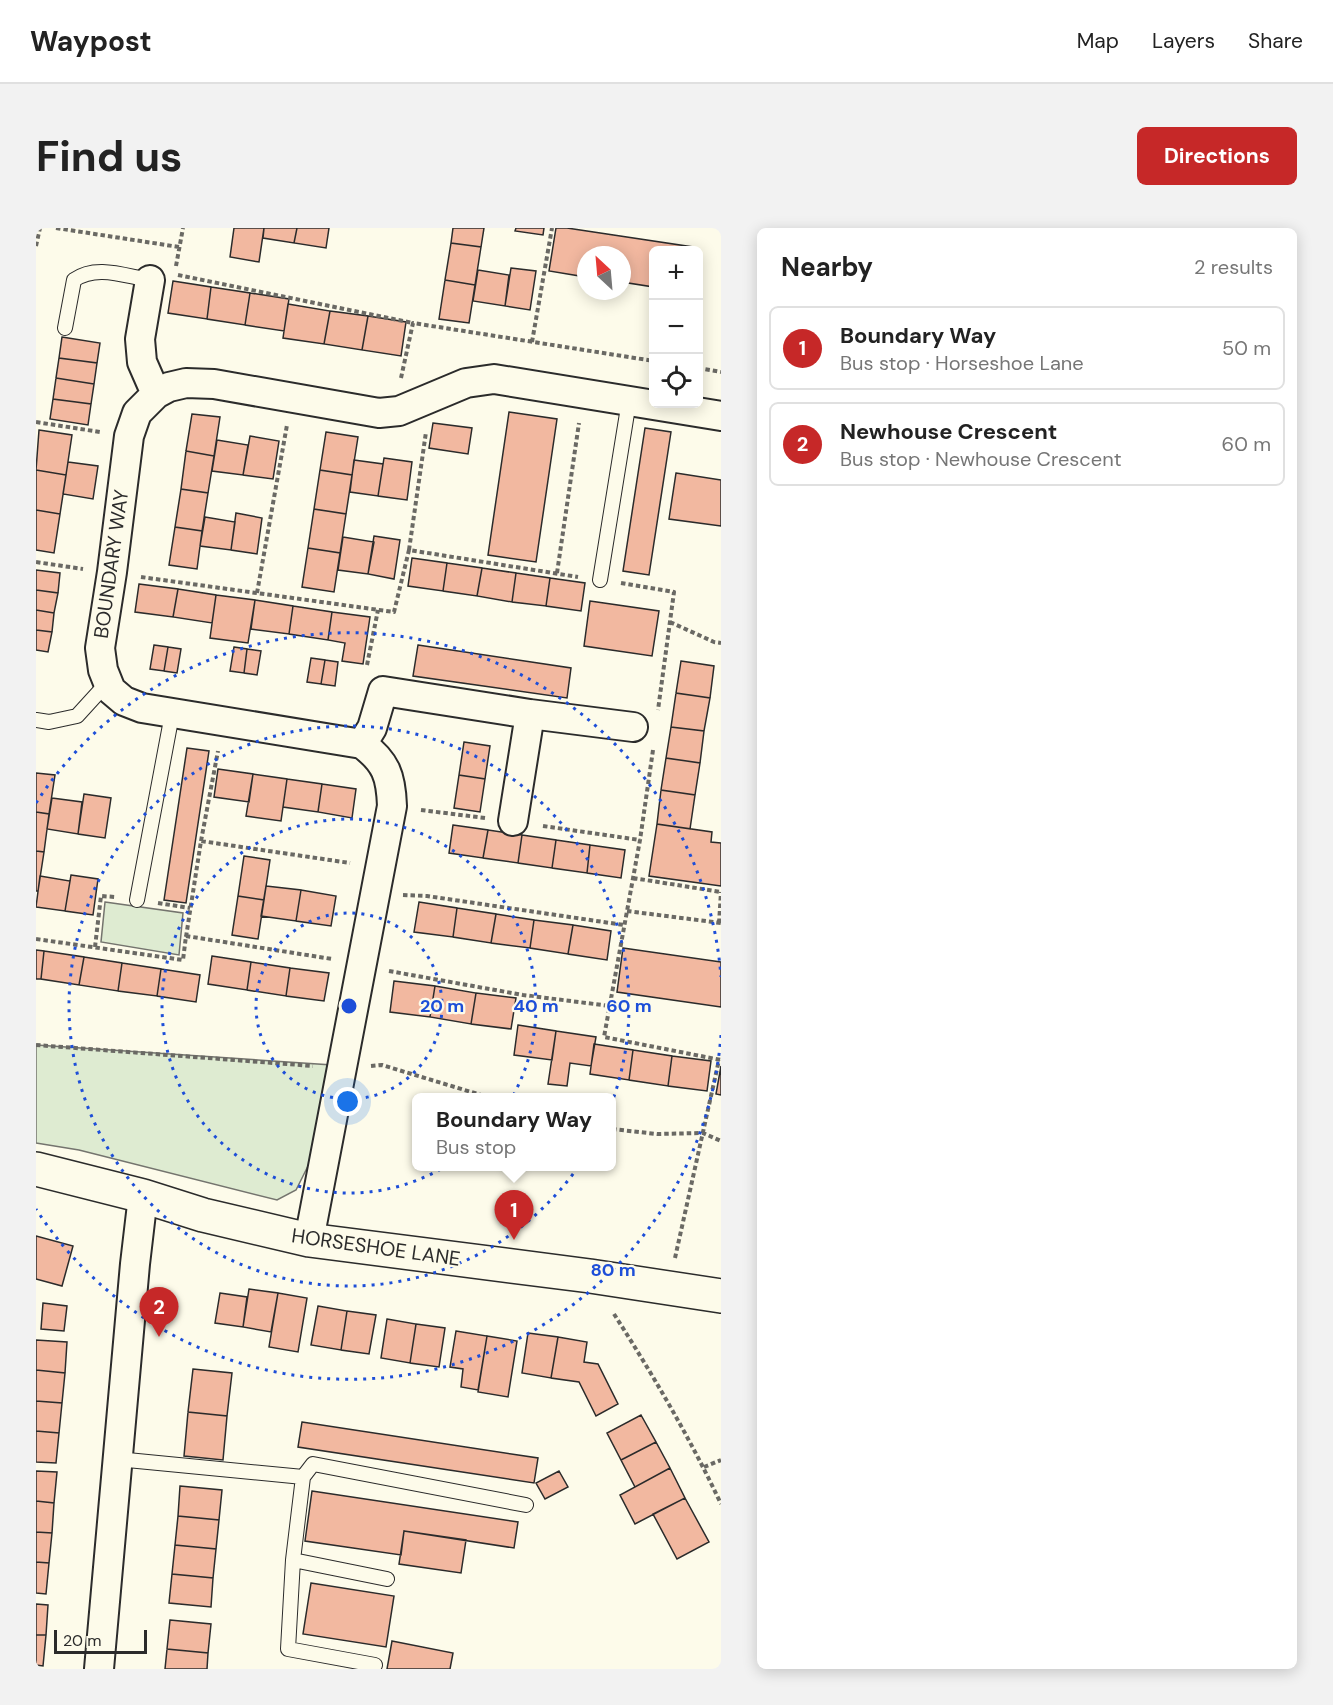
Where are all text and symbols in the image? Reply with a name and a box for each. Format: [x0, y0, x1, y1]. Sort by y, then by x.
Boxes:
text: Waypost [30, 23, 152, 60]
text: Map [1077, 27, 1119, 55]
text: Layers [1152, 27, 1215, 55]
text: Share [1248, 27, 1303, 55]
button: Directions [1137, 127, 1297, 185]
text: Find us [36, 129, 182, 184]
north arrow [577, 246, 631, 300]
map controls [649, 246, 703, 408]
button: + [649, 246, 703, 300]
text: Nearby [781, 250, 873, 284]
text: 2 results [1194, 254, 1273, 280]
button: − [649, 300, 703, 354]
text: Boundary Way [840, 321, 996, 350]
text: 1 [799, 335, 806, 361]
text: 50 m [1222, 335, 1271, 361]
text: Bus stop · Horseshoe Lane [840, 350, 1084, 376]
button: locate [649, 354, 703, 408]
text: Newhouse Crescent [840, 417, 1057, 446]
text: 2 [797, 431, 808, 457]
text: 60 m [1222, 431, 1271, 457]
text: Bus stop · Newhouse Crescent [840, 446, 1121, 472]
street label: BOUNDARY WAY [88, 487, 134, 640]
text: 20 m [420, 994, 464, 1018]
text: 40 m [513, 994, 559, 1018]
text: 60 m [606, 994, 652, 1018]
centre of rings [339, 996, 359, 1016]
your location [333, 1087, 362, 1116]
popup [412, 1093, 616, 1171]
text: Boundary Way [436, 1105, 592, 1134]
text: Bus stop [436, 1134, 516, 1160]
pin: 1 [494, 1190, 534, 1240]
street label: HORSESHOE LANE [290, 1222, 462, 1272]
text: 80 m [590, 1258, 636, 1282]
pin: 2 [140, 1288, 178, 1337]
scale bar [54, 1627, 147, 1654]
text: 20 m [63, 1630, 102, 1651]

